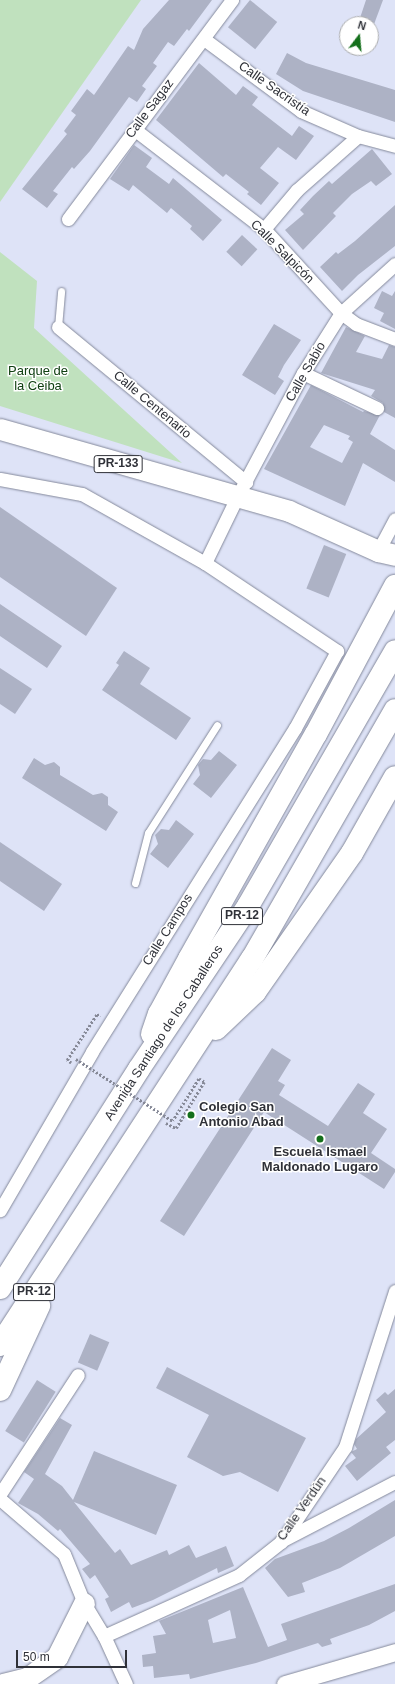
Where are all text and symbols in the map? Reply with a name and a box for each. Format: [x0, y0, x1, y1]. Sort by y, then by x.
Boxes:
north arrow [339, 16, 379, 56]
text: N [357, 19, 368, 32]
street label: Calle Sacristía [235, 59, 313, 119]
street label: Calle Sagaz [123, 76, 177, 142]
street label: Calle Salpicón [247, 217, 317, 287]
street label: Calle Sabio [283, 339, 329, 405]
park label: Parque de la Ceiba [8, 364, 68, 395]
street label: Calle Centenario [110, 368, 194, 442]
road number: PR-133 [93, 454, 143, 474]
street label: Calle Campos [140, 891, 196, 969]
road number: PR-12 [220, 906, 264, 926]
street label: Avenida Santiago de los Caballeros [101, 942, 227, 1124]
place label: Colegio San Antonio Abad [199, 1100, 284, 1131]
marker: Colegio San Antonio Abad [186, 1110, 196, 1120]
marker: Escuela Ismael Maldonado Lugaro [315, 1134, 325, 1144]
place label: Escuela Ismael Maldonado Lugaro [262, 1145, 378, 1176]
road number: PR-12 [12, 1282, 56, 1302]
street label: Calle Verdún [274, 1474, 330, 1544]
scale bar [18, 1642, 129, 1668]
text: 50 m [23, 1650, 50, 1664]

